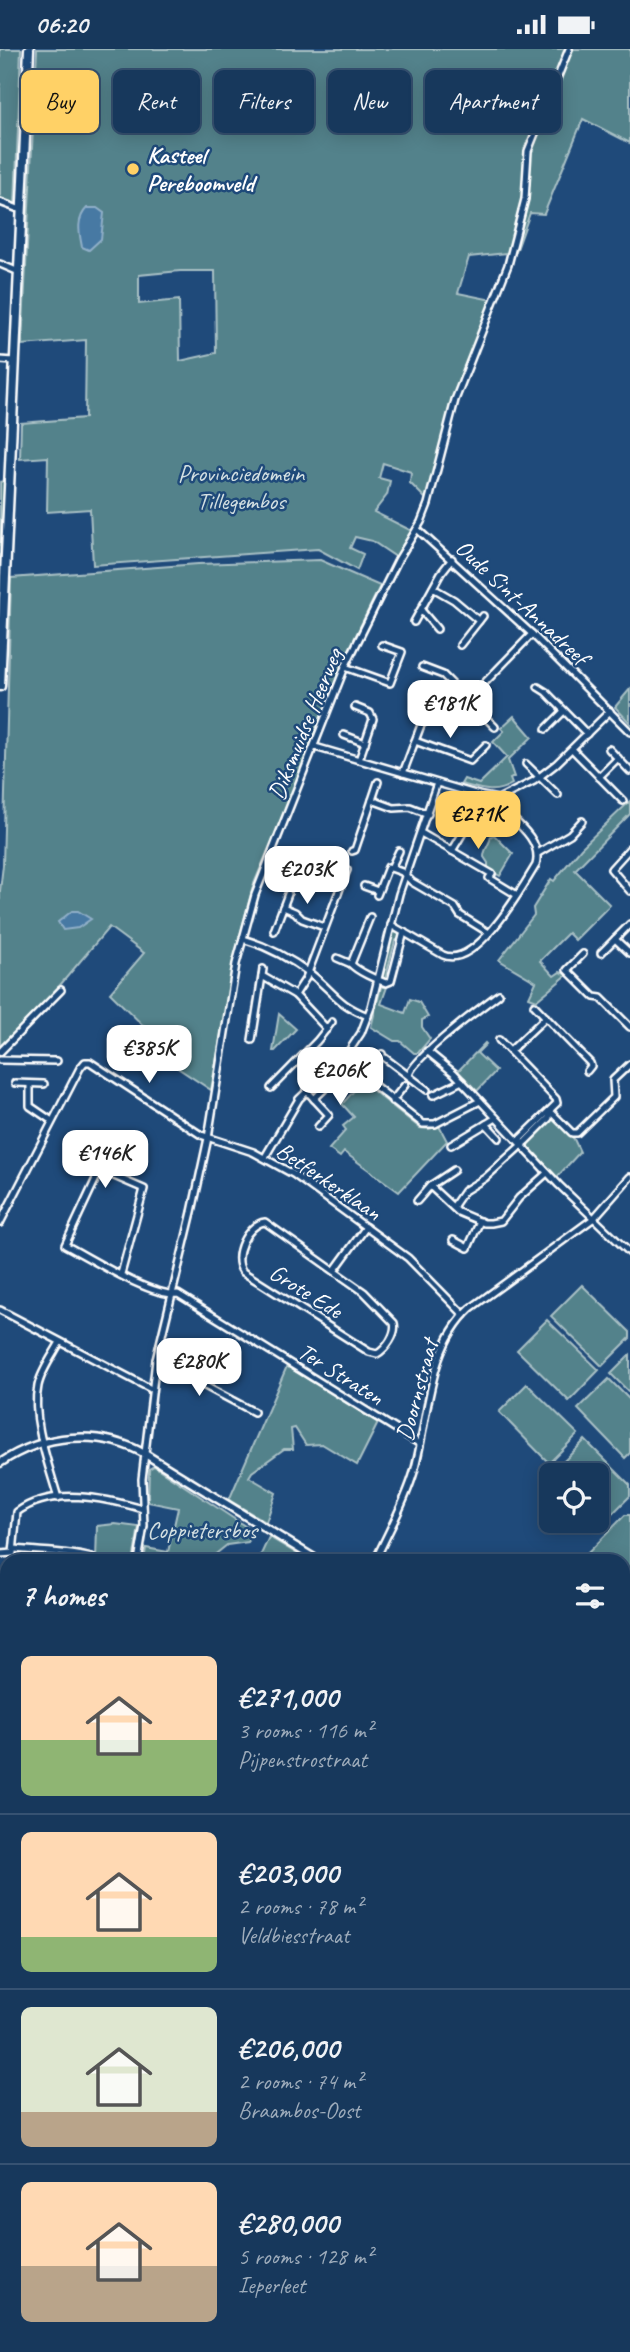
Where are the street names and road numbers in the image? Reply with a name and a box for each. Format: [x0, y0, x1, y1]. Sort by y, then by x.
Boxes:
street label: Oude Sint-Annadreef [449, 533, 598, 675]
street label: Diksmuidse Heerweg [261, 642, 350, 804]
street label: Betferkerklaan [271, 1135, 388, 1227]
street label: Grote Ede [264, 1257, 350, 1326]
street label: Doornstraat [389, 1333, 446, 1444]
street label: Ter Straten [293, 1336, 390, 1412]

